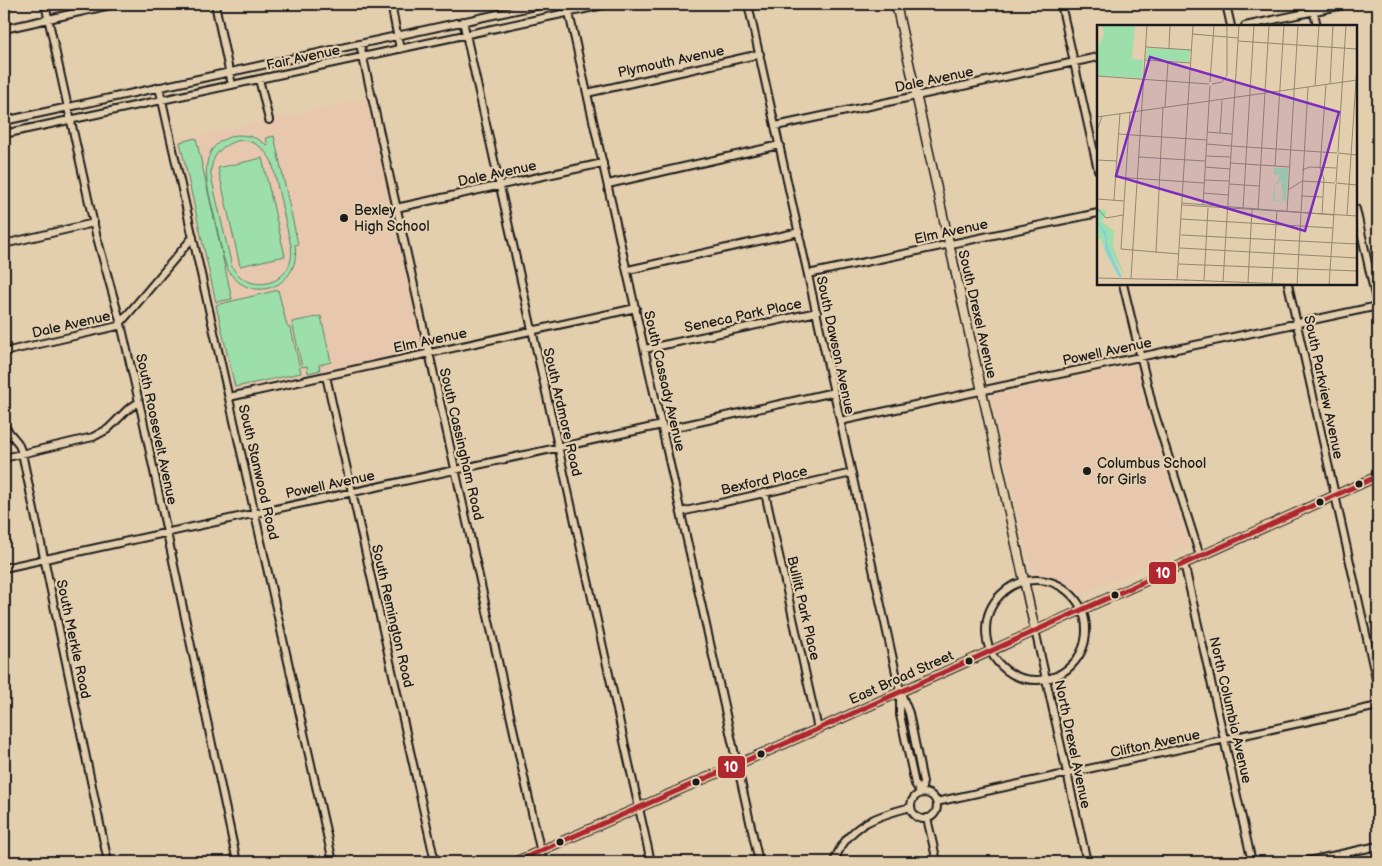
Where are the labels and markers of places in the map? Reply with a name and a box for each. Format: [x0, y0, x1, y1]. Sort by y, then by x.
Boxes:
place label: Bexley High School [354, 202, 430, 235]
marker: Bexley High School [338, 212, 350, 224]
place label: Columbus School for Girls [1097, 455, 1206, 488]
marker: Columbus School for Girls [1081, 465, 1093, 477]
unlabelled marker [1354, 479, 1364, 489]
unlabelled marker [1315, 497, 1325, 507]
unlabelled marker [1110, 590, 1120, 600]
unlabelled marker [964, 656, 974, 666]
unlabelled marker [756, 749, 766, 759]
unlabelled marker [691, 777, 701, 787]
unlabelled marker [555, 837, 565, 847]

